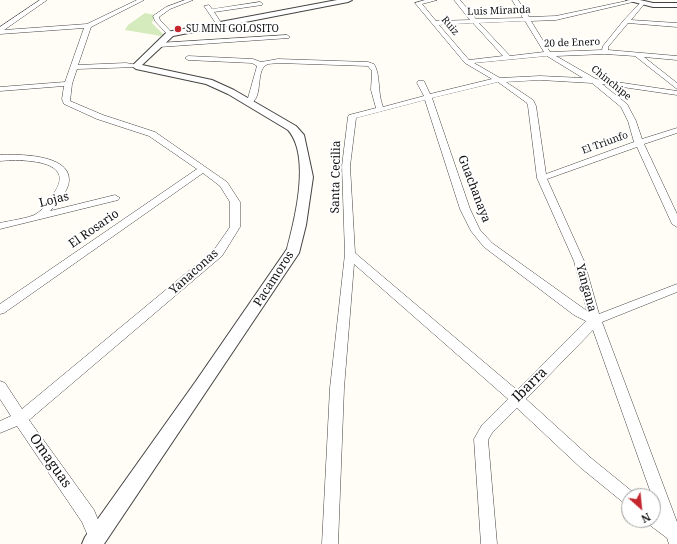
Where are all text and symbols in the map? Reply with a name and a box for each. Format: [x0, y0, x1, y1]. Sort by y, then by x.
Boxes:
street label: Luis Miranda [467, 4, 531, 18]
street label: Ruiz [439, 14, 461, 38]
place label: SU MINI GOLOSITO [186, 23, 279, 35]
marker: SU MINI GOLOSITO [173, 24, 183, 34]
street label: 20 de Enero [544, 36, 600, 50]
street label: Chinchipe [589, 63, 633, 103]
street label: El Triunfo [580, 129, 630, 157]
street label: Santa Cecilia [328, 140, 344, 214]
street label: Guachanaya [455, 153, 493, 225]
street label: Lojas [38, 189, 70, 211]
street label: El Rosario [66, 207, 122, 251]
street label: Yanaconas [167, 246, 221, 298]
street label: Pacamoros [251, 249, 297, 309]
street label: Yangana [573, 262, 599, 314]
street label: Ibarra [509, 364, 551, 406]
street label: Omaguas [25, 431, 75, 491]
north arrow [621, 488, 661, 528]
text: N [639, 510, 653, 527]

